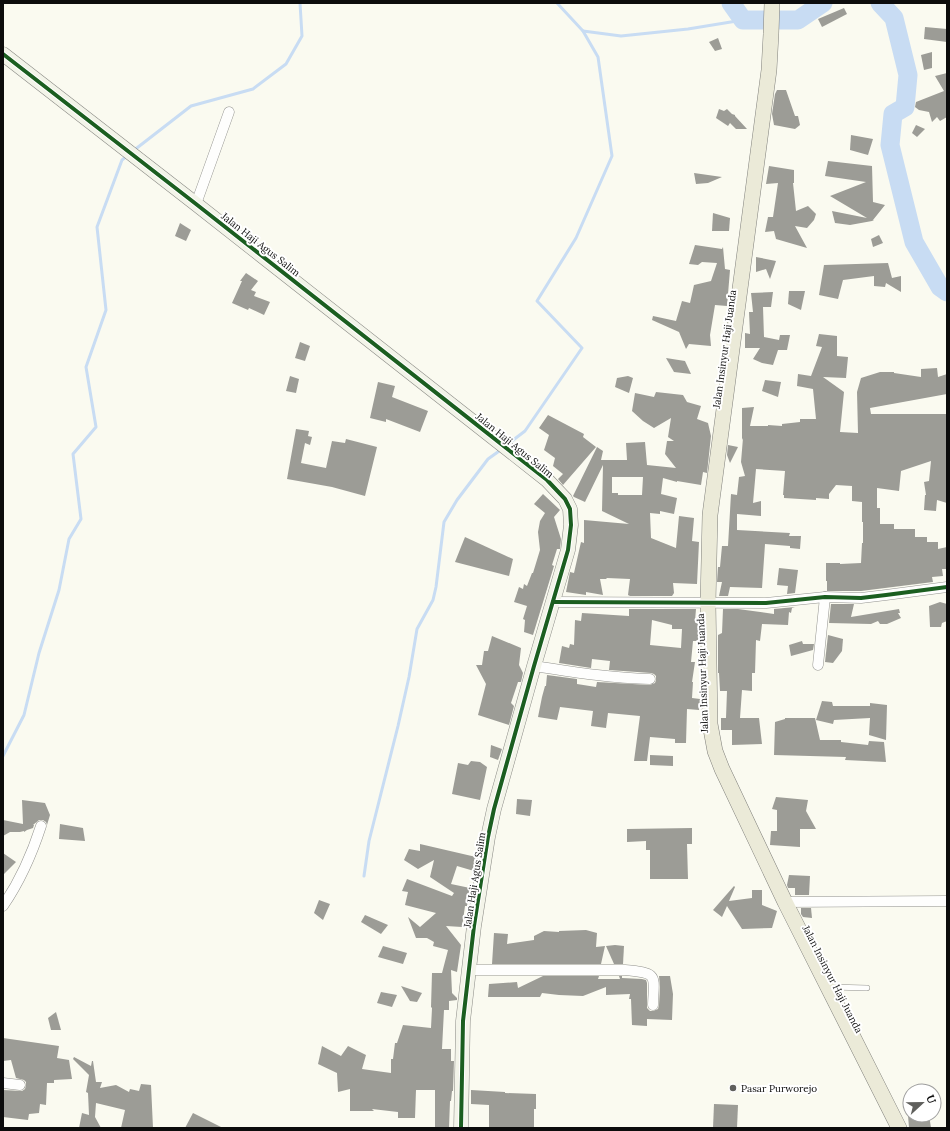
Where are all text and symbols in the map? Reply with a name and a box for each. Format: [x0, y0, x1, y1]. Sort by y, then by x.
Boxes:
street label: Jalan Haji Agus Salim [218, 209, 303, 279]
street label: Jalan Insinyur Haji Juanda [710, 289, 739, 410]
street label: Jalan Haji Agus Salim [472, 409, 556, 481]
street label: Jalan Insinyur Haji Juanda [694, 613, 711, 734]
street label: Jalan Haji Agus Salim [460, 831, 488, 930]
street label: Jalan Insinyur Haji Juanda [799, 922, 865, 1035]
place label: Pasar Purworejo [741, 1082, 817, 1095]
marker: Pasar Purworejo [728, 1083, 738, 1093]
north arrow [902, 1083, 942, 1123]
text: U [923, 1093, 940, 1106]

